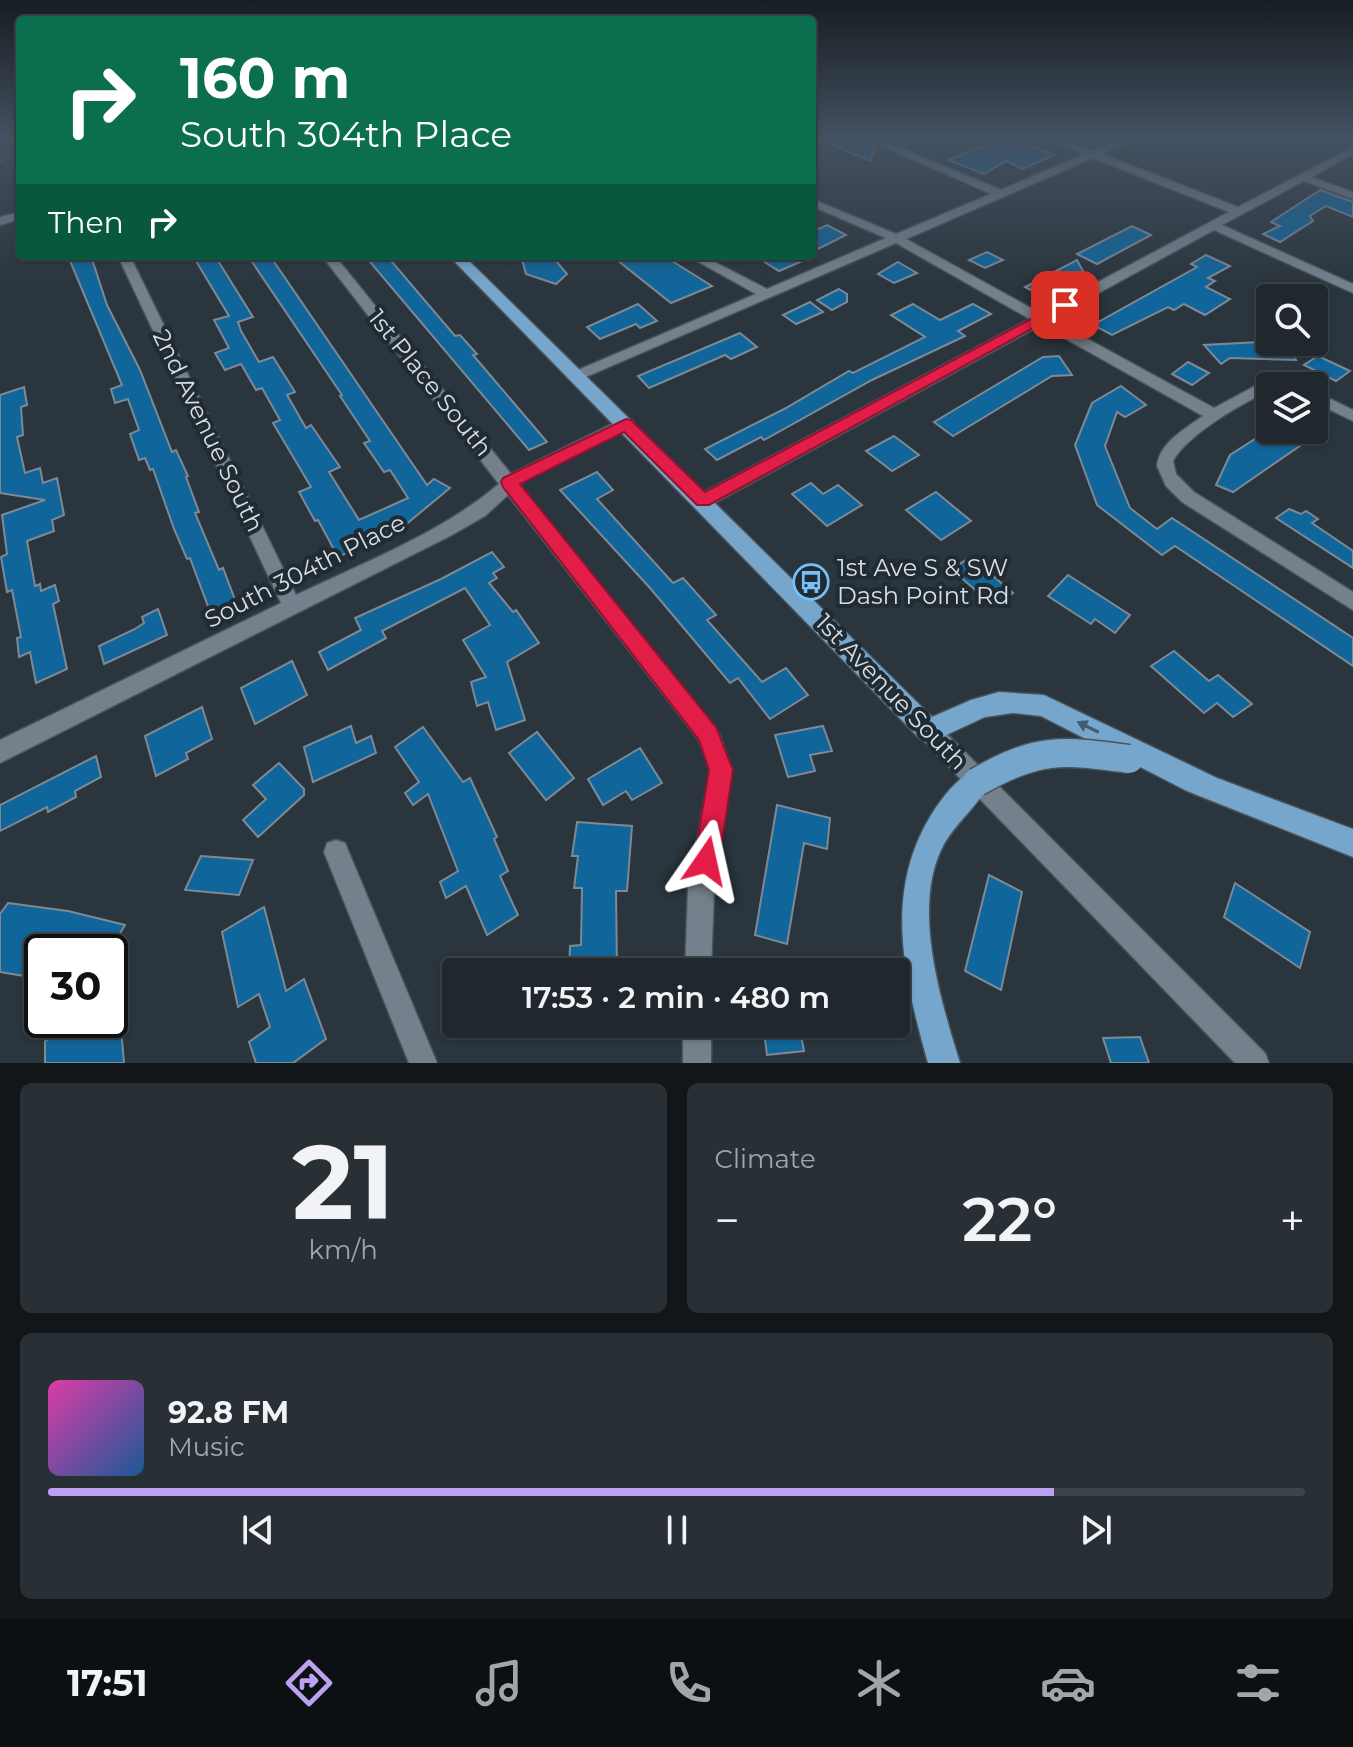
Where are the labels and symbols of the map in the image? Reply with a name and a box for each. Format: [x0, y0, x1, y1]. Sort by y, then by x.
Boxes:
pin [1031, 271, 1099, 339]
street label: 1st Place South [362, 304, 498, 462]
street label: 2nd Avenue South [147, 325, 270, 537]
street label: South 304th Place [200, 507, 410, 634]
place label: 1st Ave S & SW Dash Point Rd [837, 553, 1010, 610]
bus stop icon: 1st Ave S & SW Dash Point Rd [792, 563, 830, 601]
street label: 1st Avenue South [810, 608, 973, 776]
one-way arrow [1076, 720, 1099, 733]
position arrow [664, 819, 748, 903]
speed limit sign: 30 [24, 934, 128, 1038]

